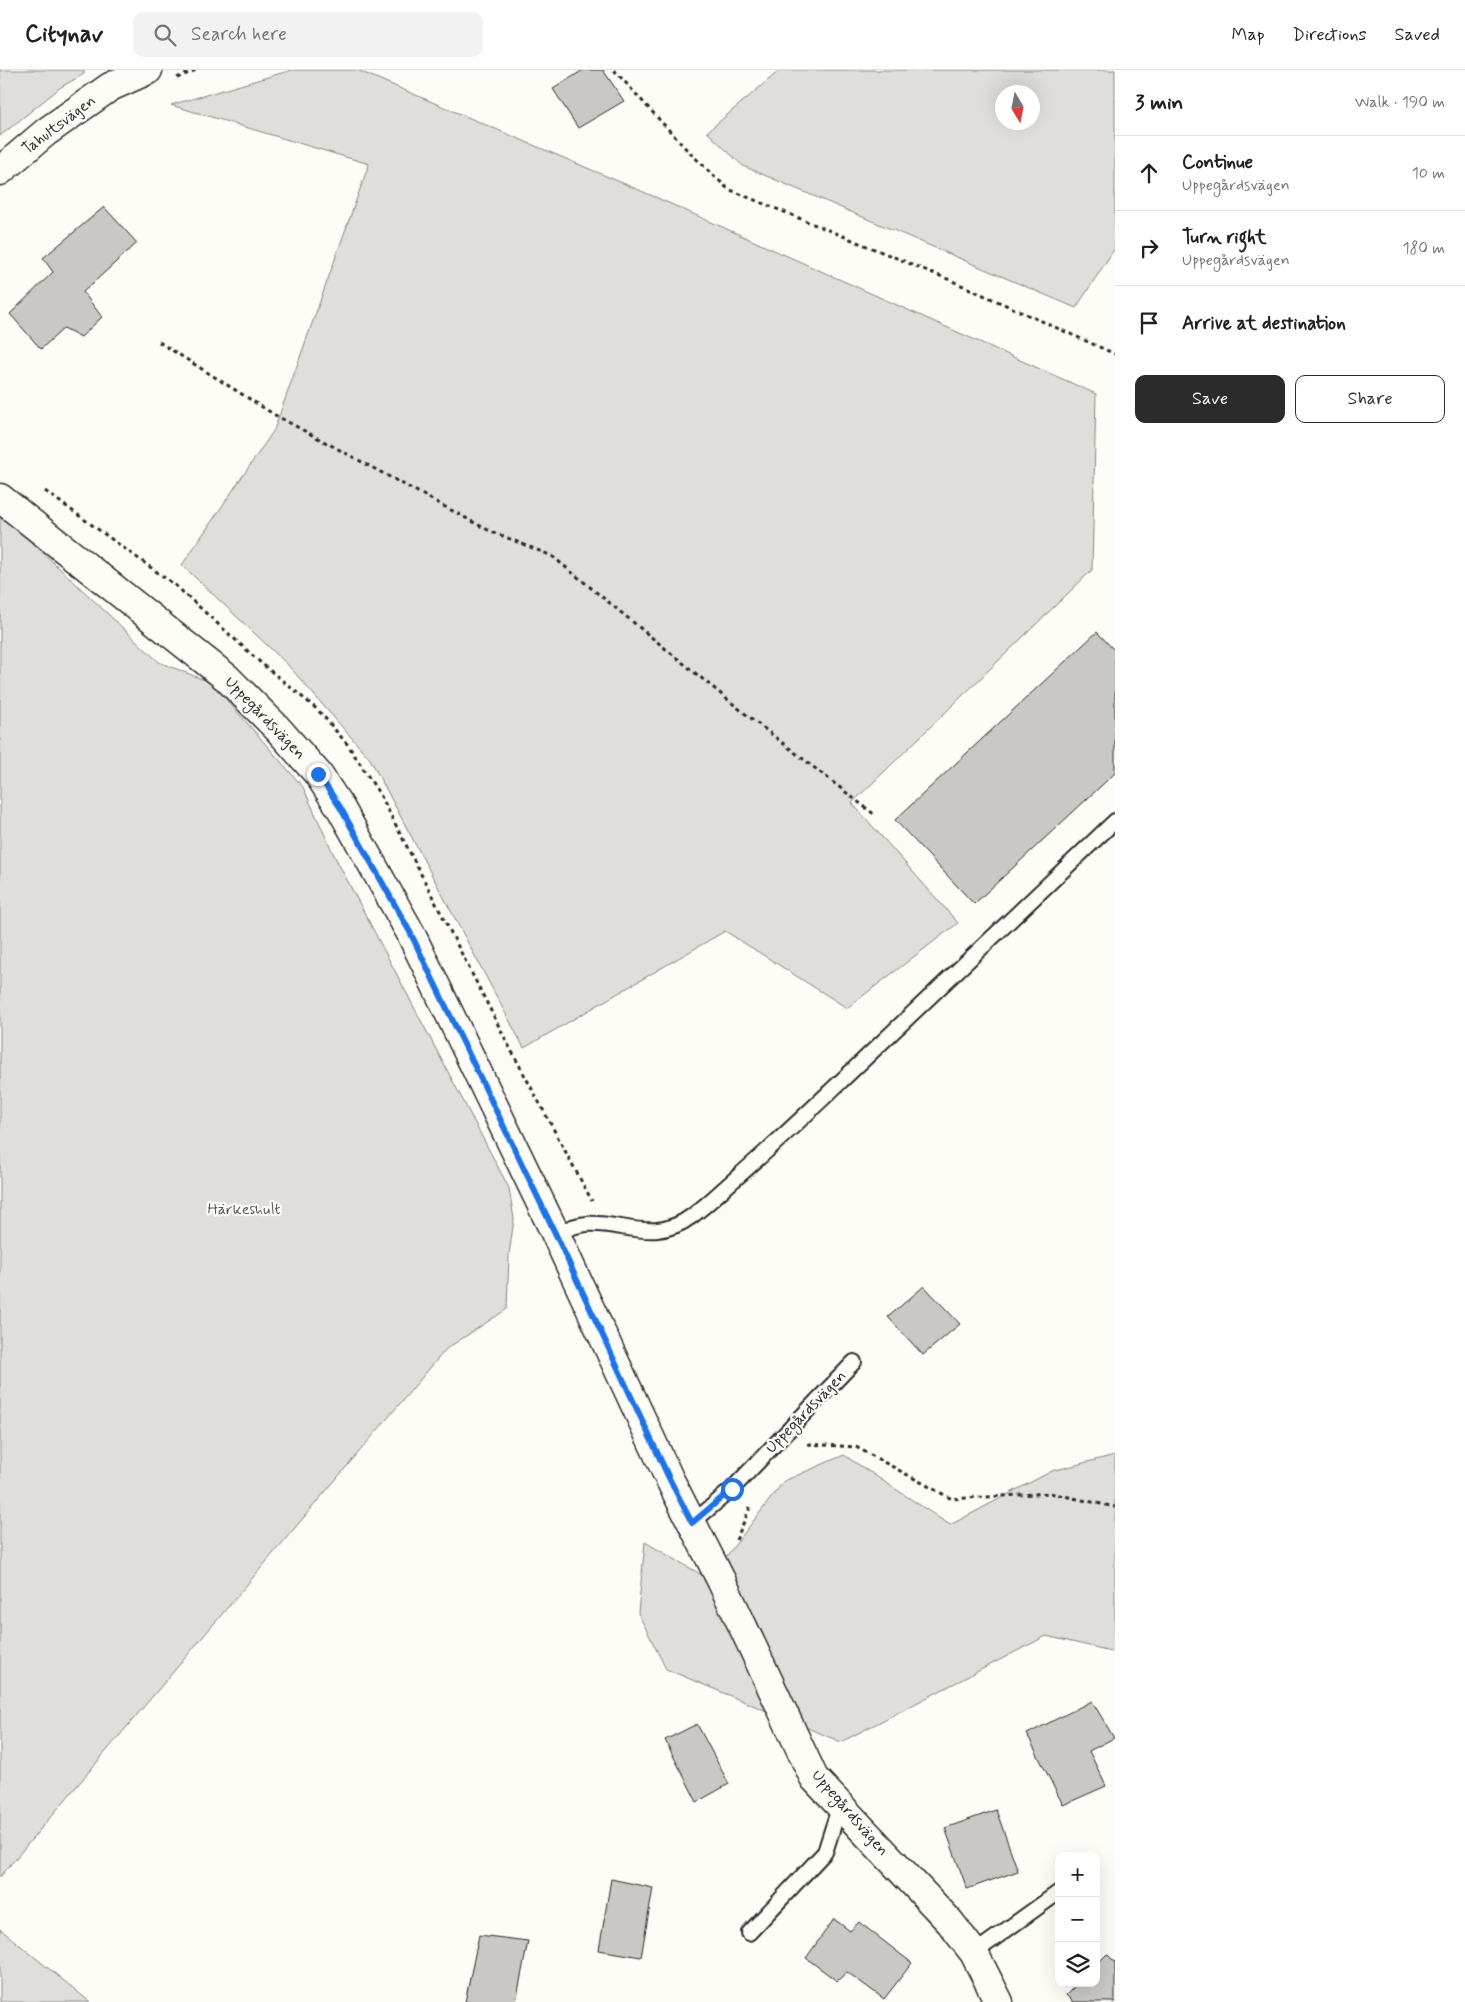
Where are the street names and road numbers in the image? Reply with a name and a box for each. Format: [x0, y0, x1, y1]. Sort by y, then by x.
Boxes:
street label: Tahultsvägen [18, 90, 100, 160]
street label: Uppegårdsvägen [219, 672, 310, 765]
street label: Uppegårdsvägen [761, 1366, 852, 1459]
street label: Uppegårdsvägen [806, 1765, 893, 1861]

